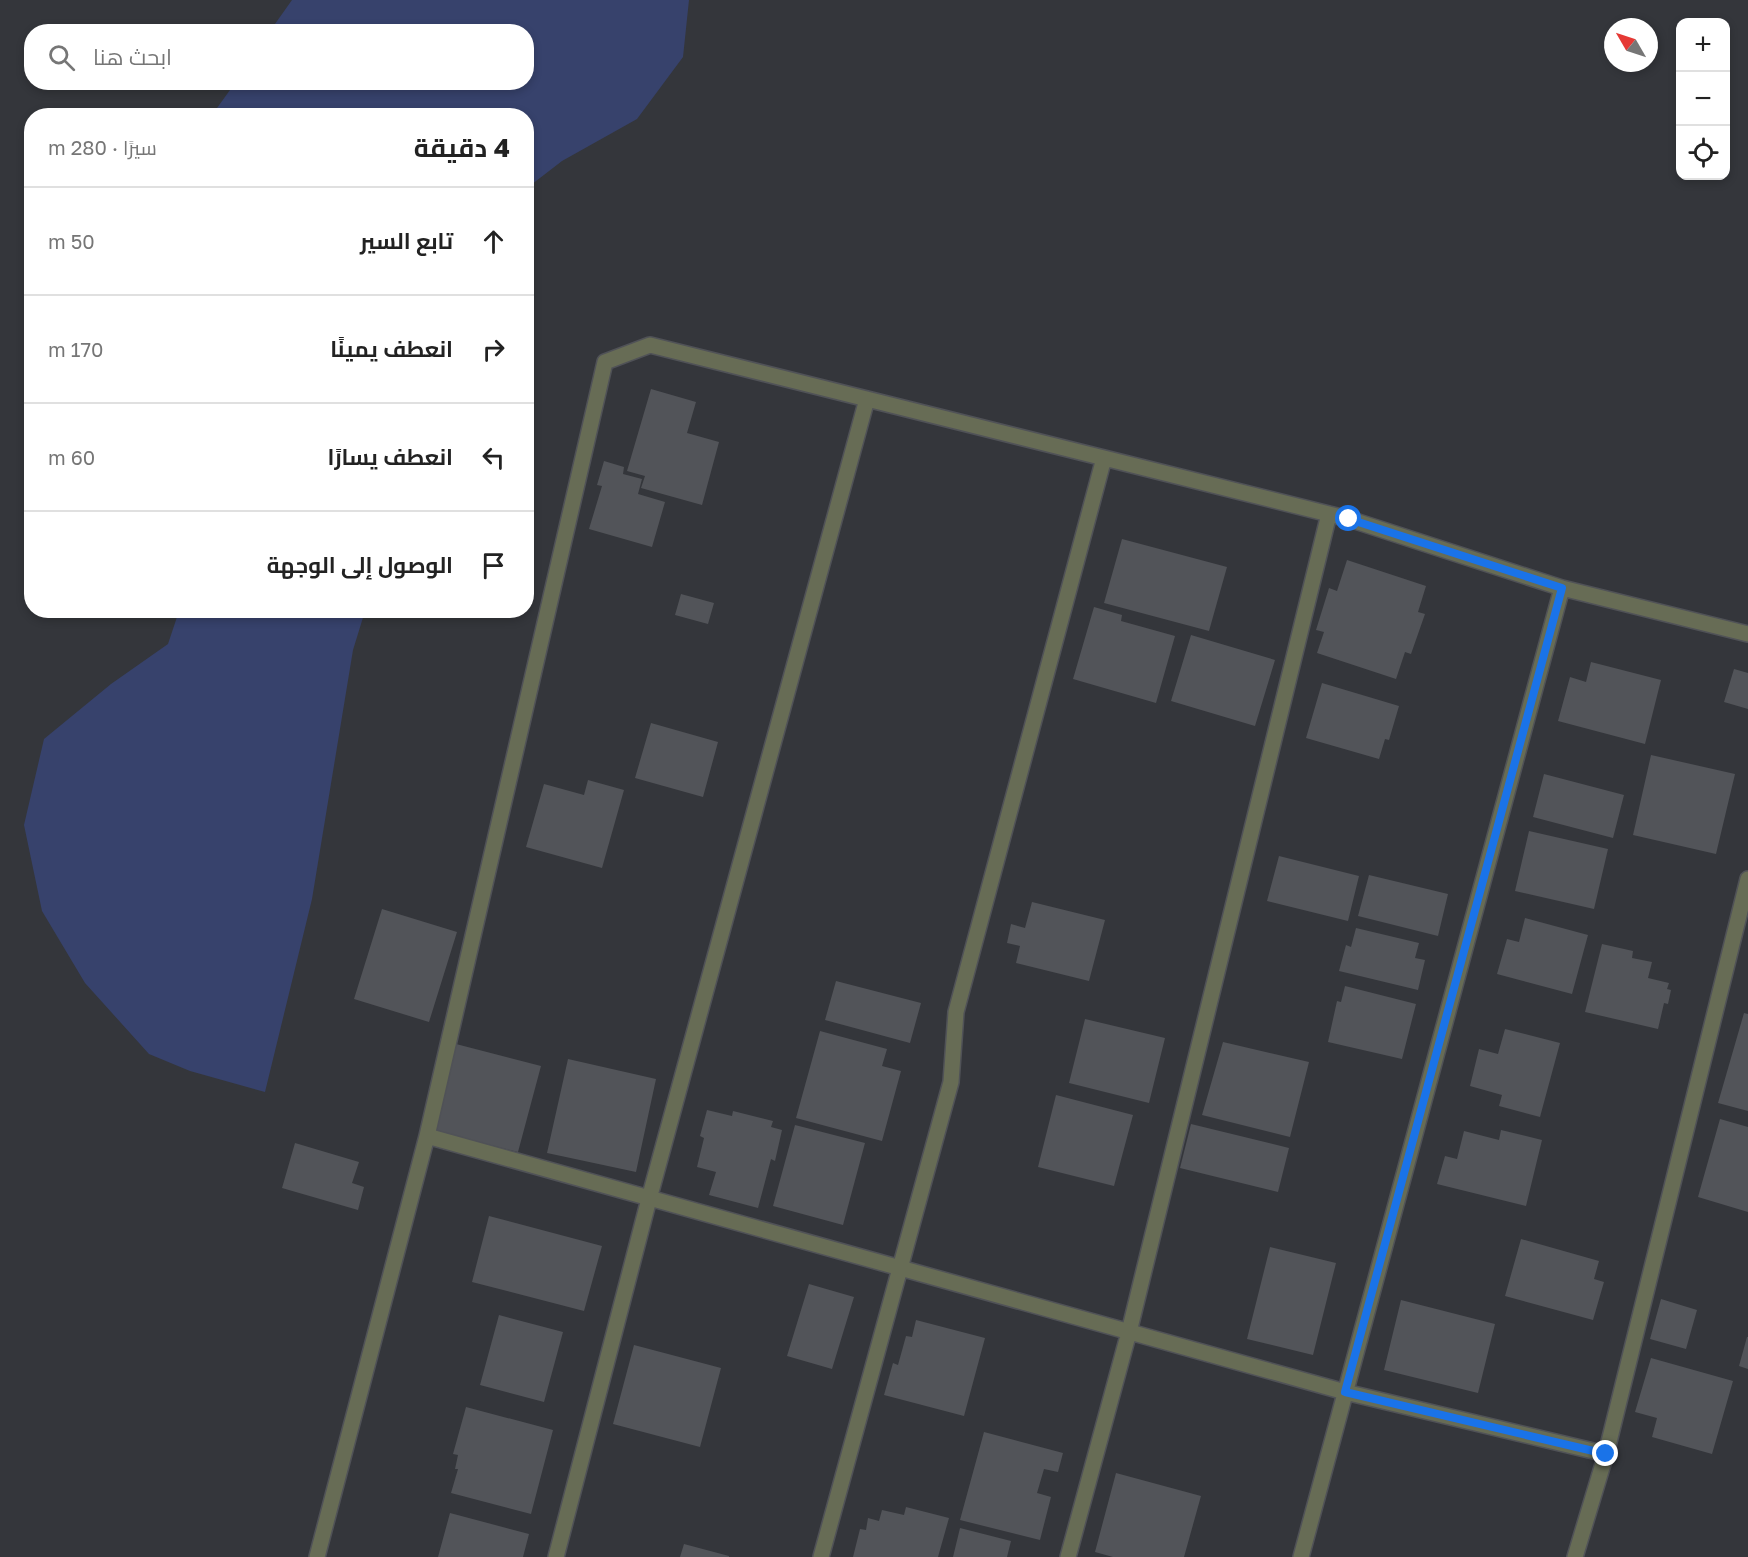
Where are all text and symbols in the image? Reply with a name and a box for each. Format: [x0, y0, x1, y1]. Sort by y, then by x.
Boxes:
north arrow [1604, 18, 1658, 72]
map controls [1676, 18, 1730, 180]
button: + [1676, 18, 1730, 72]
search box [24, 24, 534, 90]
icon: search [45, 41, 78, 74]
text: ابحث هنا [93, 43, 172, 70]
button: − [1676, 72, 1730, 126]
button: locate [1676, 126, 1730, 180]
text: 4 دقيقة [414, 132, 510, 163]
text: سيرًا · 280 m [48, 135, 157, 159]
icon: ahead [477, 225, 510, 258]
text: تابع السير [360, 227, 453, 254]
text: 50 m [48, 229, 95, 253]
icon: right [477, 333, 510, 366]
text: انعطف يمينًا [330, 335, 453, 362]
text: 170 m [48, 337, 103, 361]
icon: left [477, 441, 510, 474]
text: انعطف يسارًا [328, 443, 453, 470]
text: 60 m [48, 445, 95, 469]
route start [1335, 505, 1361, 531]
icon: arrive [477, 549, 510, 582]
text: الوصول إلى الوجهة [267, 551, 453, 578]
route end [1592, 1440, 1618, 1466]

